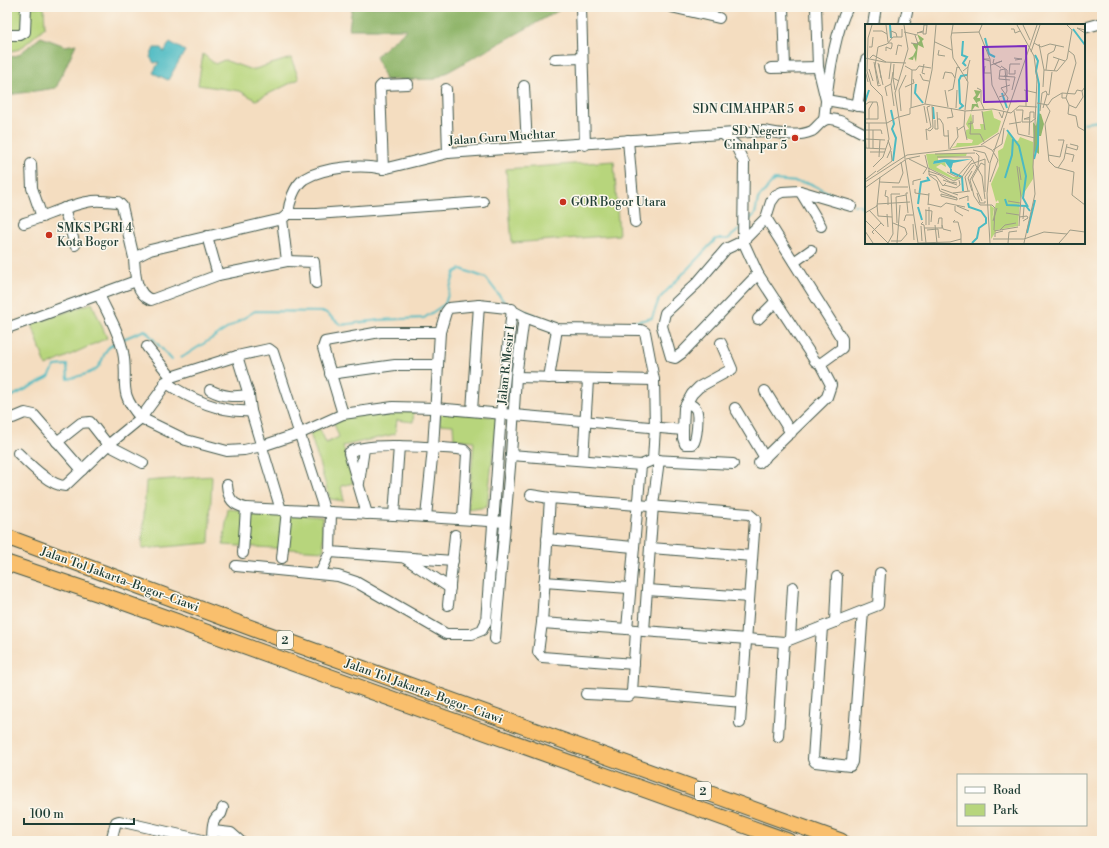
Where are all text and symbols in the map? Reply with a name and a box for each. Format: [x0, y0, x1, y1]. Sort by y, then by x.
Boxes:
inset map [865, 24, 1085, 244]
place label: SDN CIMAHPAR 5 [693, 102, 794, 117]
marker: SDN CIMAHPAR 5 [797, 104, 807, 114]
place label: SD Negeri Cimahpar 5 [724, 124, 787, 153]
street label: Jalan Guru Muchtar [447, 126, 556, 149]
marker: SD Negeri Cimahpar 5 [790, 133, 800, 143]
place label: GOR Bogor Utara [571, 195, 667, 210]
marker: GOR Bogor Utara [558, 197, 568, 207]
place label: SMKS PGRI 4 Kota Bogor [57, 221, 133, 250]
marker: SMKS PGRI 4 Kota Bogor [44, 230, 54, 240]
street label: Jalan R.Mesir I [495, 324, 518, 406]
street label: Jalan Tol Jakarta–Bogor–Ciawi [38, 544, 201, 615]
road number: 2 [277, 631, 293, 649]
street label: Jalan Tol Jakarta–Bogor–Ciawi [342, 656, 505, 727]
legend [957, 774, 1087, 826]
road number: 2 [695, 782, 711, 800]
text: Road [993, 783, 1021, 798]
scale bar [24, 800, 134, 826]
text: Park [993, 803, 1019, 818]
text: 100 m [30, 807, 64, 822]

